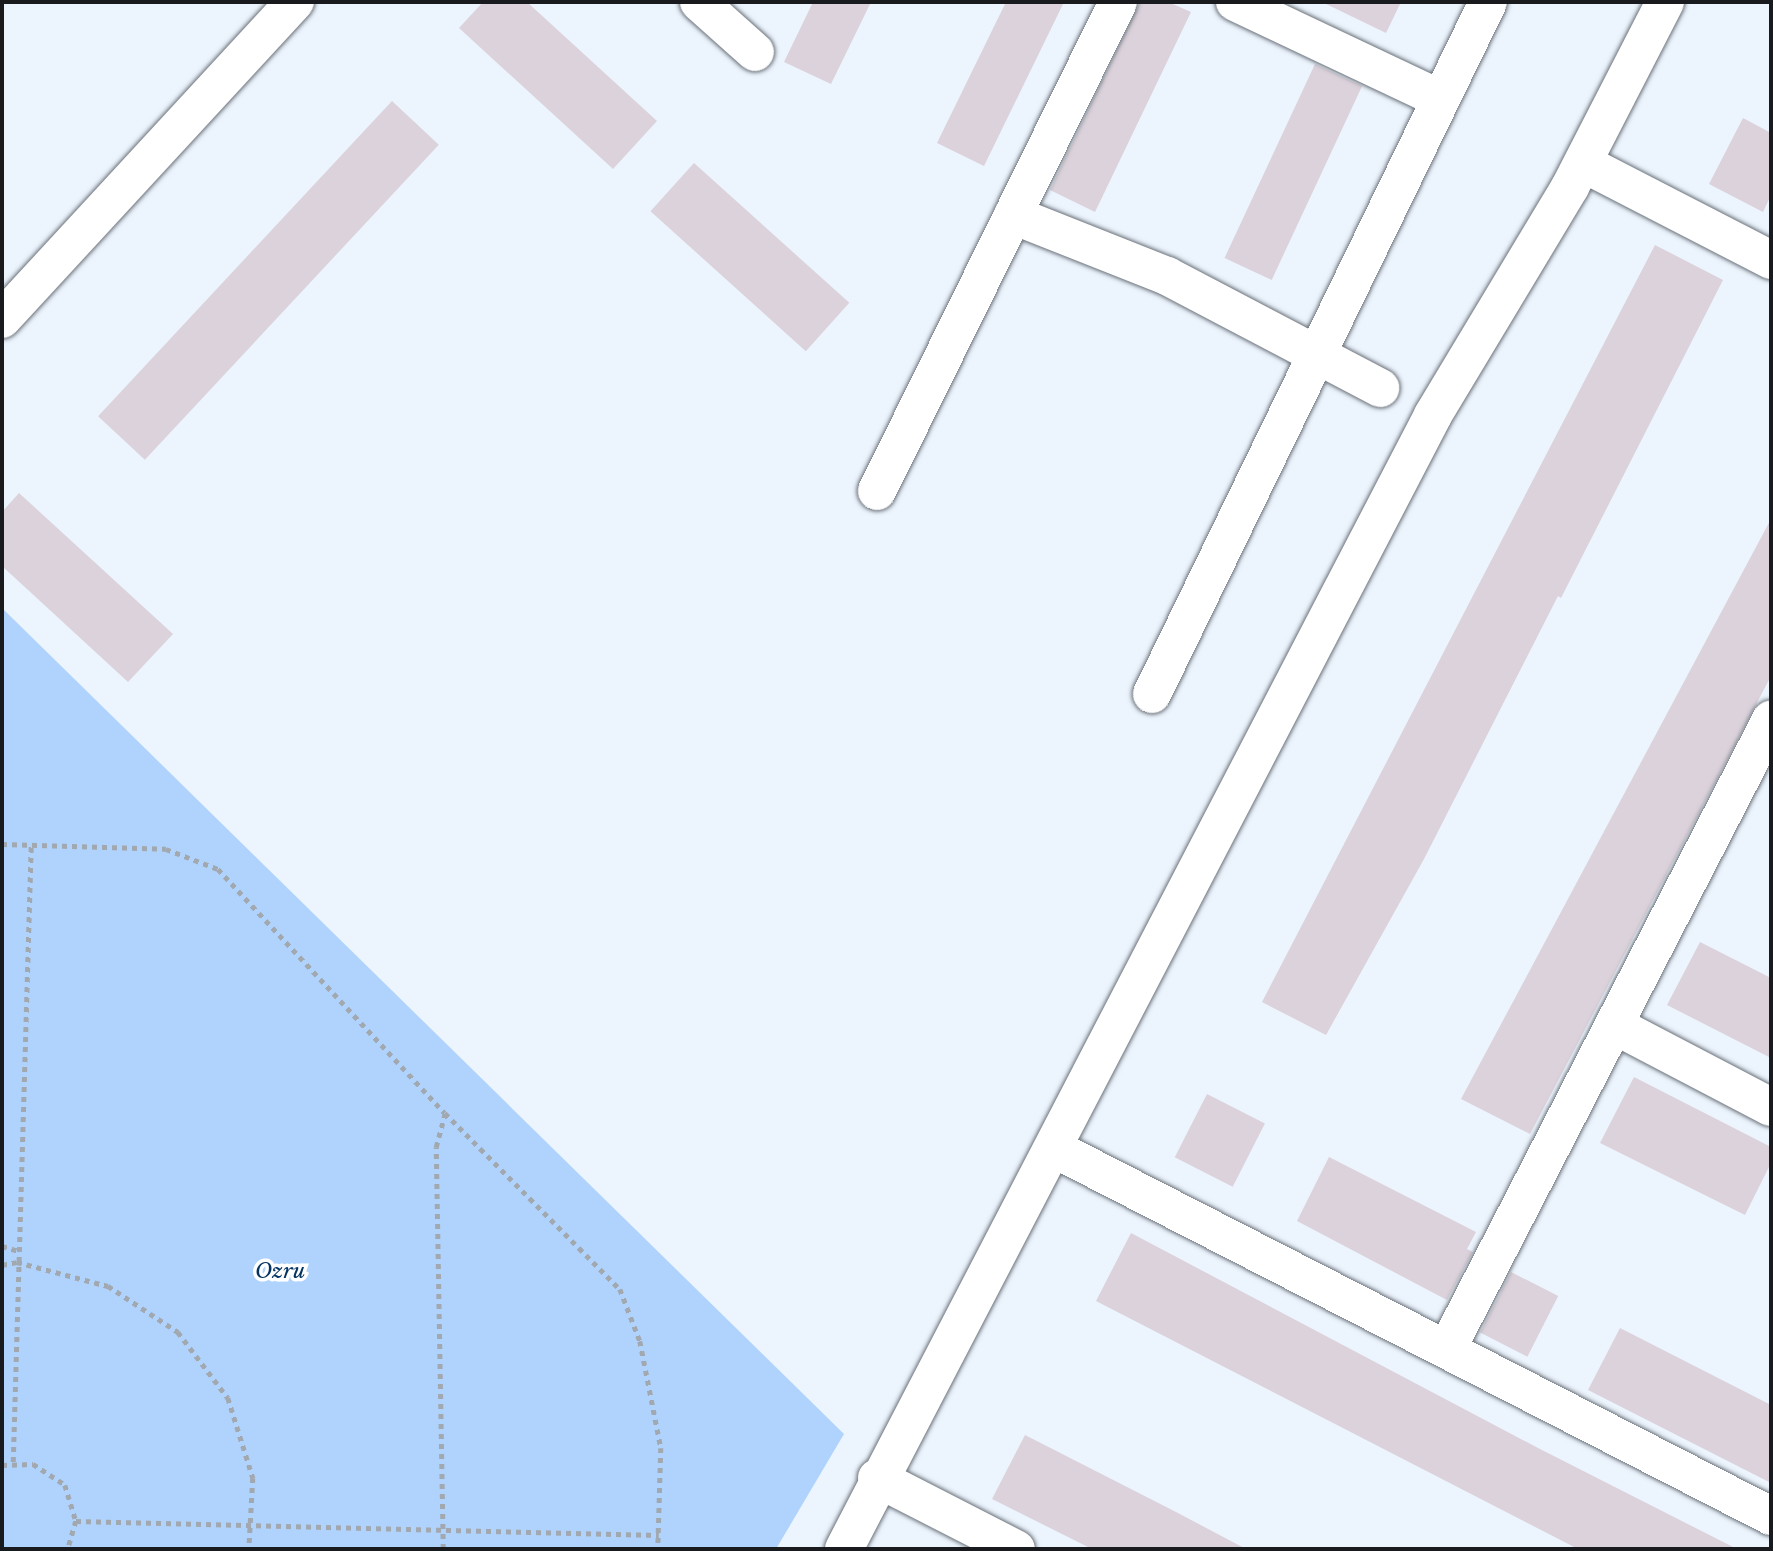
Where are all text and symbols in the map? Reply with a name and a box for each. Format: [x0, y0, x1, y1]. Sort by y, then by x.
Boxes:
park label: Ozru [255, 1258, 305, 1284]

